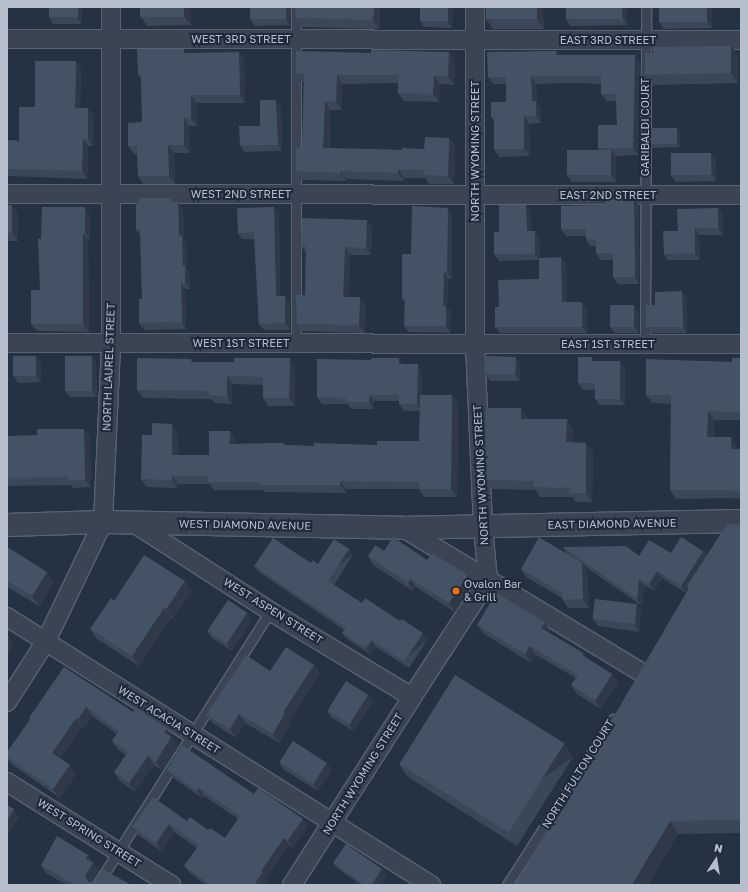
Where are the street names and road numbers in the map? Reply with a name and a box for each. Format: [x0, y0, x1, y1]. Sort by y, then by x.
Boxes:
street label: WEST 3RD STREET [191, 32, 291, 46]
street label: EAST 3RD STREET [560, 33, 656, 47]
street label: GARIBALDI COURT [638, 78, 652, 176]
street label: NORTH WYOMING STREET [468, 81, 482, 221]
street label: WEST 2ND STREET [191, 187, 291, 201]
street label: EAST 2ND STREET [559, 188, 657, 202]
street label: NORTH LAUREL STREET [100, 303, 118, 431]
street label: WEST 1ST STREET [192, 336, 290, 350]
street label: EAST 1ST STREET [561, 337, 655, 351]
street label: NORTH WYOMING STREET [471, 404, 491, 546]
street label: EAST DIAMOND AVENUE [547, 516, 677, 532]
street label: WEST DIAMOND AVENUE [179, 517, 311, 533]
street label: WEST ASPEN STREET [221, 575, 325, 647]
street label: WEST ACACIA STREET [115, 683, 223, 757]
street label: NORTH WYOMING STREET [320, 711, 406, 837]
street label: NORTH FULTON COURT [539, 717, 617, 831]
street label: WEST SPRING STREET [35, 796, 143, 870]

